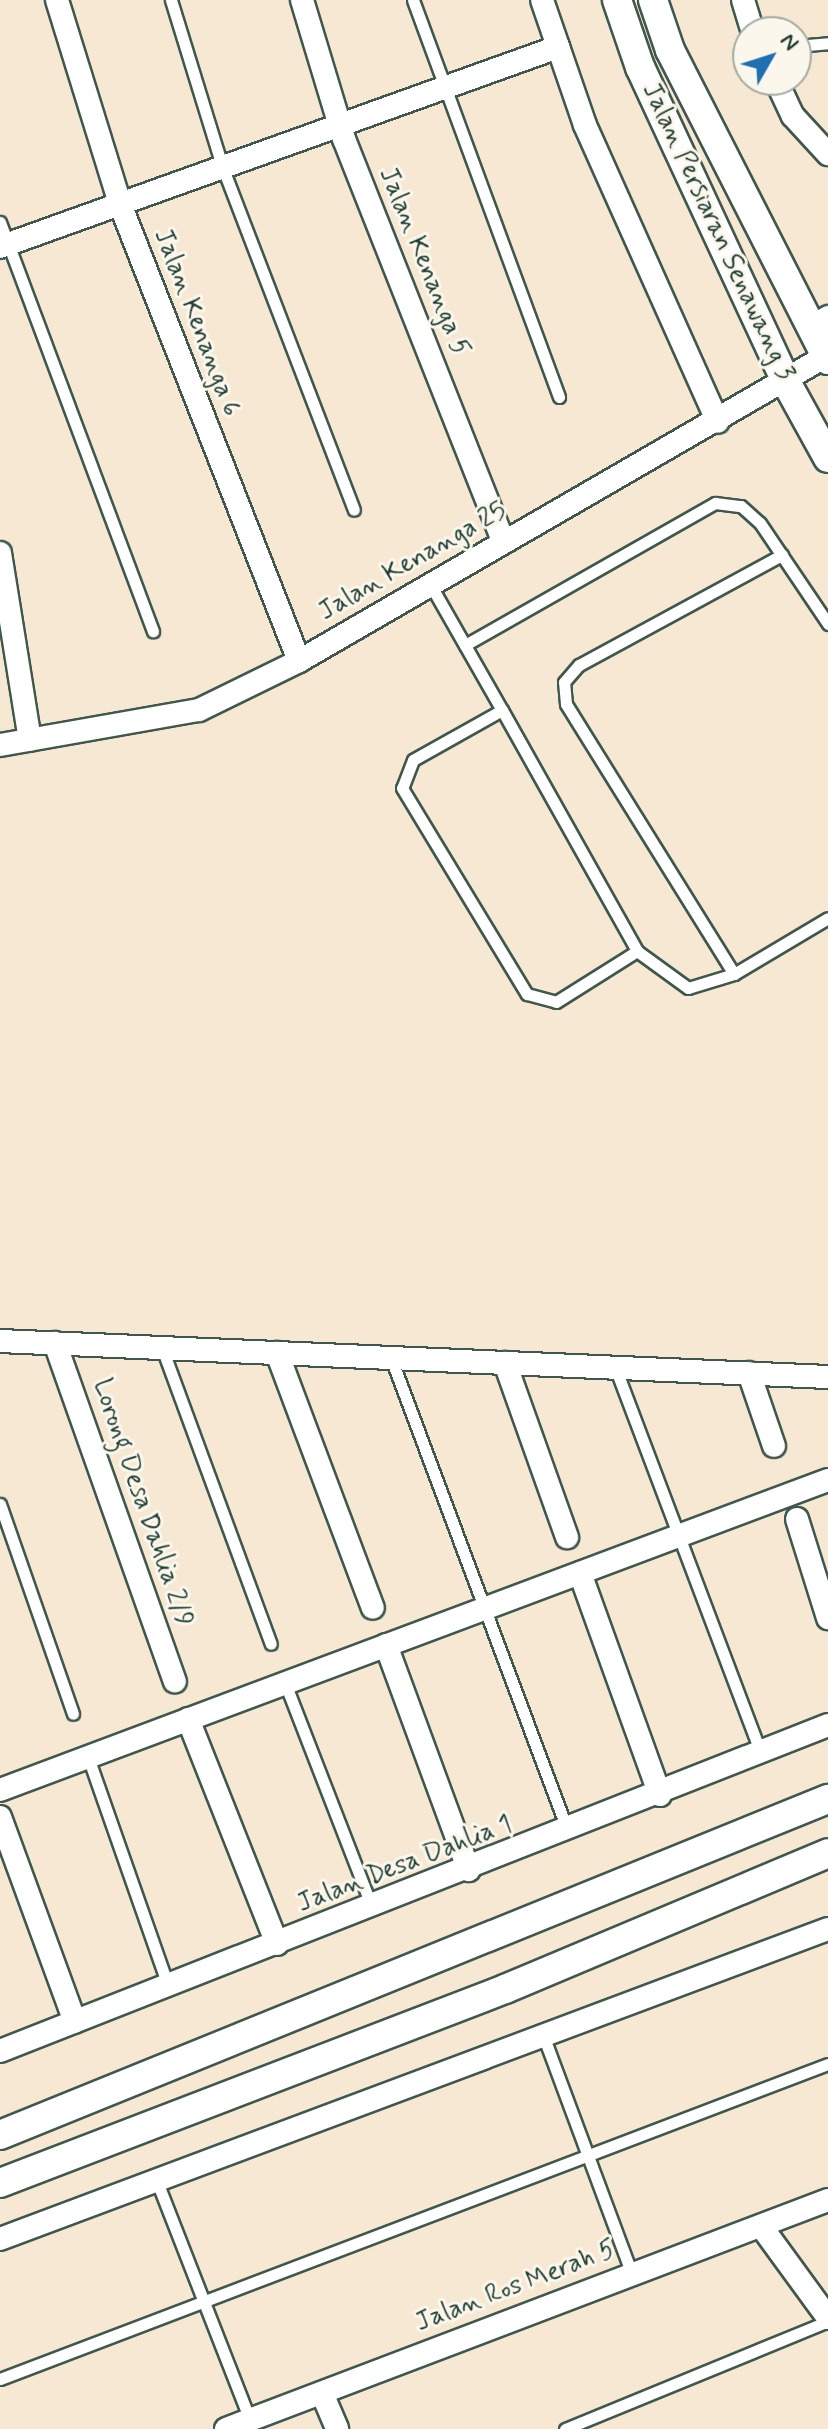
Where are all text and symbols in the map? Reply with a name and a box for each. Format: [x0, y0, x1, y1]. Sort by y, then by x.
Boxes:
north arrow [732, 16, 812, 96]
text: N [774, 28, 805, 57]
street label: Jalan Persiaran Senawang 3 [635, 79, 799, 385]
street label: Jalan Kenanga 5 [371, 162, 475, 362]
street label: Jalan Kenanga 6 [146, 224, 246, 422]
street label: Jalan Kenanga 25 [313, 495, 513, 629]
street label: Lorong Desa Dahlia 2/9 [85, 1376, 199, 1630]
street label: Jalan Desa Dahlia 1 [293, 1810, 517, 1920]
street label: Jalan Ros Merah 5 [411, 2234, 621, 2340]

